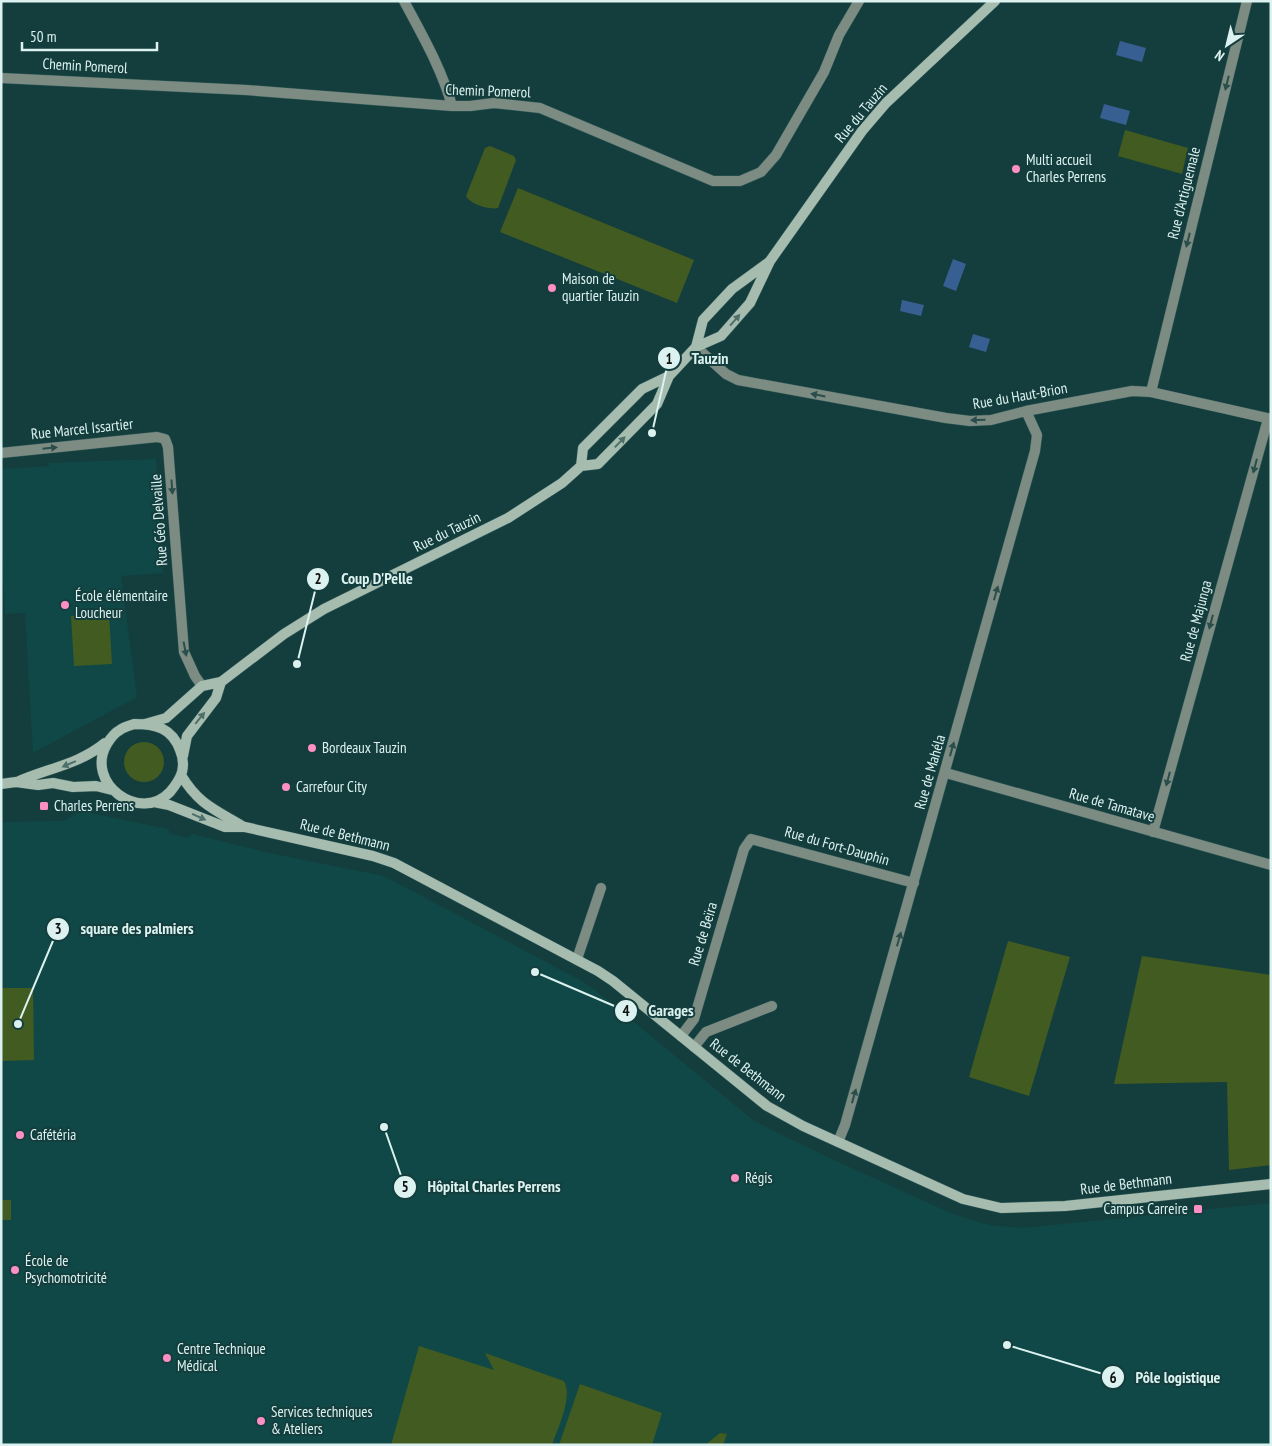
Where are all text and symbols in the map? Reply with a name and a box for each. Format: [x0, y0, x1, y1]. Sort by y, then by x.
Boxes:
scale bar [22, 20, 158, 52]
north arrow [1202, 20, 1252, 70]
text: 50 m [30, 27, 56, 46]
text: N [1211, 46, 1228, 65]
street label: Chemin Pomerol [42, 54, 129, 77]
one-way arrow [1223, 75, 1231, 90]
street label: Rue du Tauzin [830, 79, 891, 146]
street label: Chemin Pomerol [445, 80, 531, 102]
street label: Rue d'Artiguemale [1163, 145, 1204, 241]
place label: Multi accueil Charles Perrens [1026, 150, 1106, 186]
marker: Multi accueil Charles Perrens [1010, 163, 1022, 175]
one-way arrow [1184, 233, 1192, 248]
place label: Maison de quartier Tauzin [562, 269, 639, 305]
marker: Maison de quartier Tauzin [546, 282, 558, 294]
one-way arrow [729, 314, 740, 326]
callout: Tauzin [656, 343, 738, 374]
text: Tauzin [692, 348, 728, 368]
text: 1 [665, 349, 673, 368]
street label: Rue du Haut-Brion [971, 378, 1069, 413]
one-way arrow [809, 390, 825, 398]
street label: Rue Marcel Issartier [30, 414, 135, 443]
one-way arrow [970, 417, 986, 425]
one-way arrow [614, 436, 626, 448]
one-way arrow [42, 444, 58, 452]
one-way arrow [1250, 458, 1258, 473]
street label: Rue Géo Delvaille [146, 473, 171, 567]
one-way arrow [168, 479, 176, 495]
street label: Rue du Tauzin [410, 507, 483, 556]
callout: Coup D'Pelle [306, 563, 422, 594]
text: Coup D'Pelle [341, 568, 413, 588]
text: 2 [314, 569, 322, 588]
street label: Rue de Majunga [1176, 578, 1215, 664]
one-way arrow [992, 585, 1000, 600]
place label: École élémentaire Loucheur [75, 586, 168, 622]
marker: École élémentaire Loucheur [59, 599, 71, 611]
one-way arrow [1207, 615, 1215, 630]
one-way arrow [181, 641, 189, 656]
one-way arrow [195, 712, 206, 725]
street label: Rue de Mahéla [910, 732, 949, 811]
place label: Bordeaux Tauzin [322, 738, 407, 757]
marker: Bordeaux Tauzin [306, 742, 318, 754]
one-way arrow [949, 742, 957, 757]
one-way arrow [62, 760, 76, 768]
one-way arrow [1164, 772, 1172, 787]
place label: Carrefour City [296, 777, 367, 796]
marker: Carrefour City [280, 781, 292, 793]
street label: Rue de Tamatave [1067, 783, 1157, 826]
place label: Charles Perrens [54, 796, 134, 815]
marker: Charles Perrens [38, 800, 50, 812]
one-way arrow [192, 814, 206, 822]
street label: Rue de Bethmann [298, 814, 392, 855]
street label: Rue du Fort-Dauphin [783, 822, 892, 870]
street label: Rue de Beïra [684, 900, 721, 968]
callout: square des palmiers [45, 913, 203, 944]
text: square des palmiers [80, 918, 194, 938]
text: 3 [54, 919, 62, 938]
one-way arrow [895, 932, 903, 947]
callout: Garages [614, 995, 704, 1026]
text: Garages [648, 1000, 694, 1020]
text: 4 [622, 1001, 630, 1020]
street label: Rue de Bethmann [706, 1034, 790, 1105]
one-way arrow [850, 1088, 858, 1103]
place label: Cafétéria [30, 1125, 76, 1144]
marker: Cafétéria [14, 1129, 26, 1141]
place label: Régis [745, 1168, 773, 1187]
street label: Rue de Bethmann [1079, 1168, 1173, 1199]
callout: Hôpital Charles Perrens [393, 1171, 571, 1202]
marker: Régis [729, 1172, 741, 1184]
text: Hôpital Charles Perrens [427, 1176, 561, 1196]
text: 5 [401, 1177, 409, 1196]
place label: Campus Carreire [1104, 1199, 1188, 1218]
marker: Campus Carreire [1192, 1203, 1204, 1215]
place label: École de Psychomotricité [25, 1251, 107, 1287]
marker: École de Psychomotricité [9, 1264, 21, 1276]
place label: Centre Technique Médical [177, 1339, 266, 1375]
marker: Centre Technique Médical [161, 1352, 173, 1364]
callout: Pôle logistique [1100, 1362, 1230, 1393]
text: Pôle logistique [1136, 1367, 1221, 1387]
text: 6 [1109, 1368, 1117, 1387]
place label: Services techniques & Ateliers [271, 1402, 372, 1438]
marker: Services techniques & Ateliers [255, 1415, 267, 1427]

